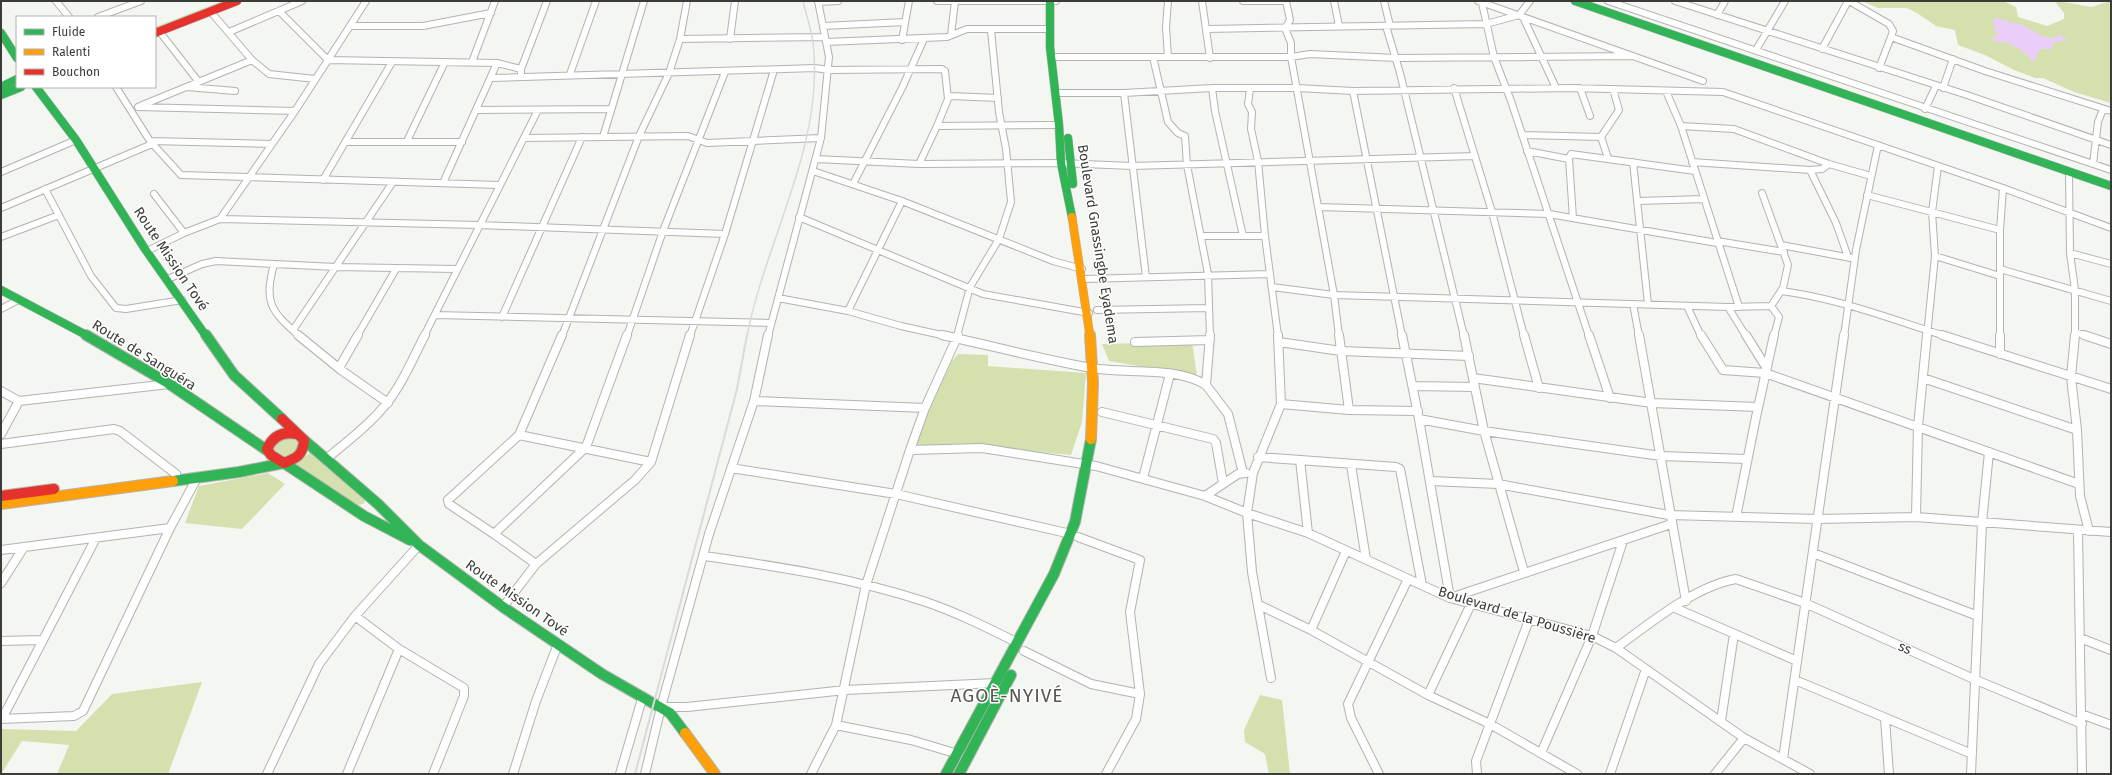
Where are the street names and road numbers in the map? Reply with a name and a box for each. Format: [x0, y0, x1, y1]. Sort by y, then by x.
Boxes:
street label: Boulevard Gnassingbe Eyadema [1074, 143, 1122, 345]
street label: Route Mission Tové [130, 204, 212, 314]
street label: Route de Sanguéra [89, 316, 199, 394]
street label: Route Mission Tové [462, 556, 572, 640]
street label: Boulevard de la Poussière [1436, 583, 1598, 647]
street label: ss [1896, 638, 1915, 659]

